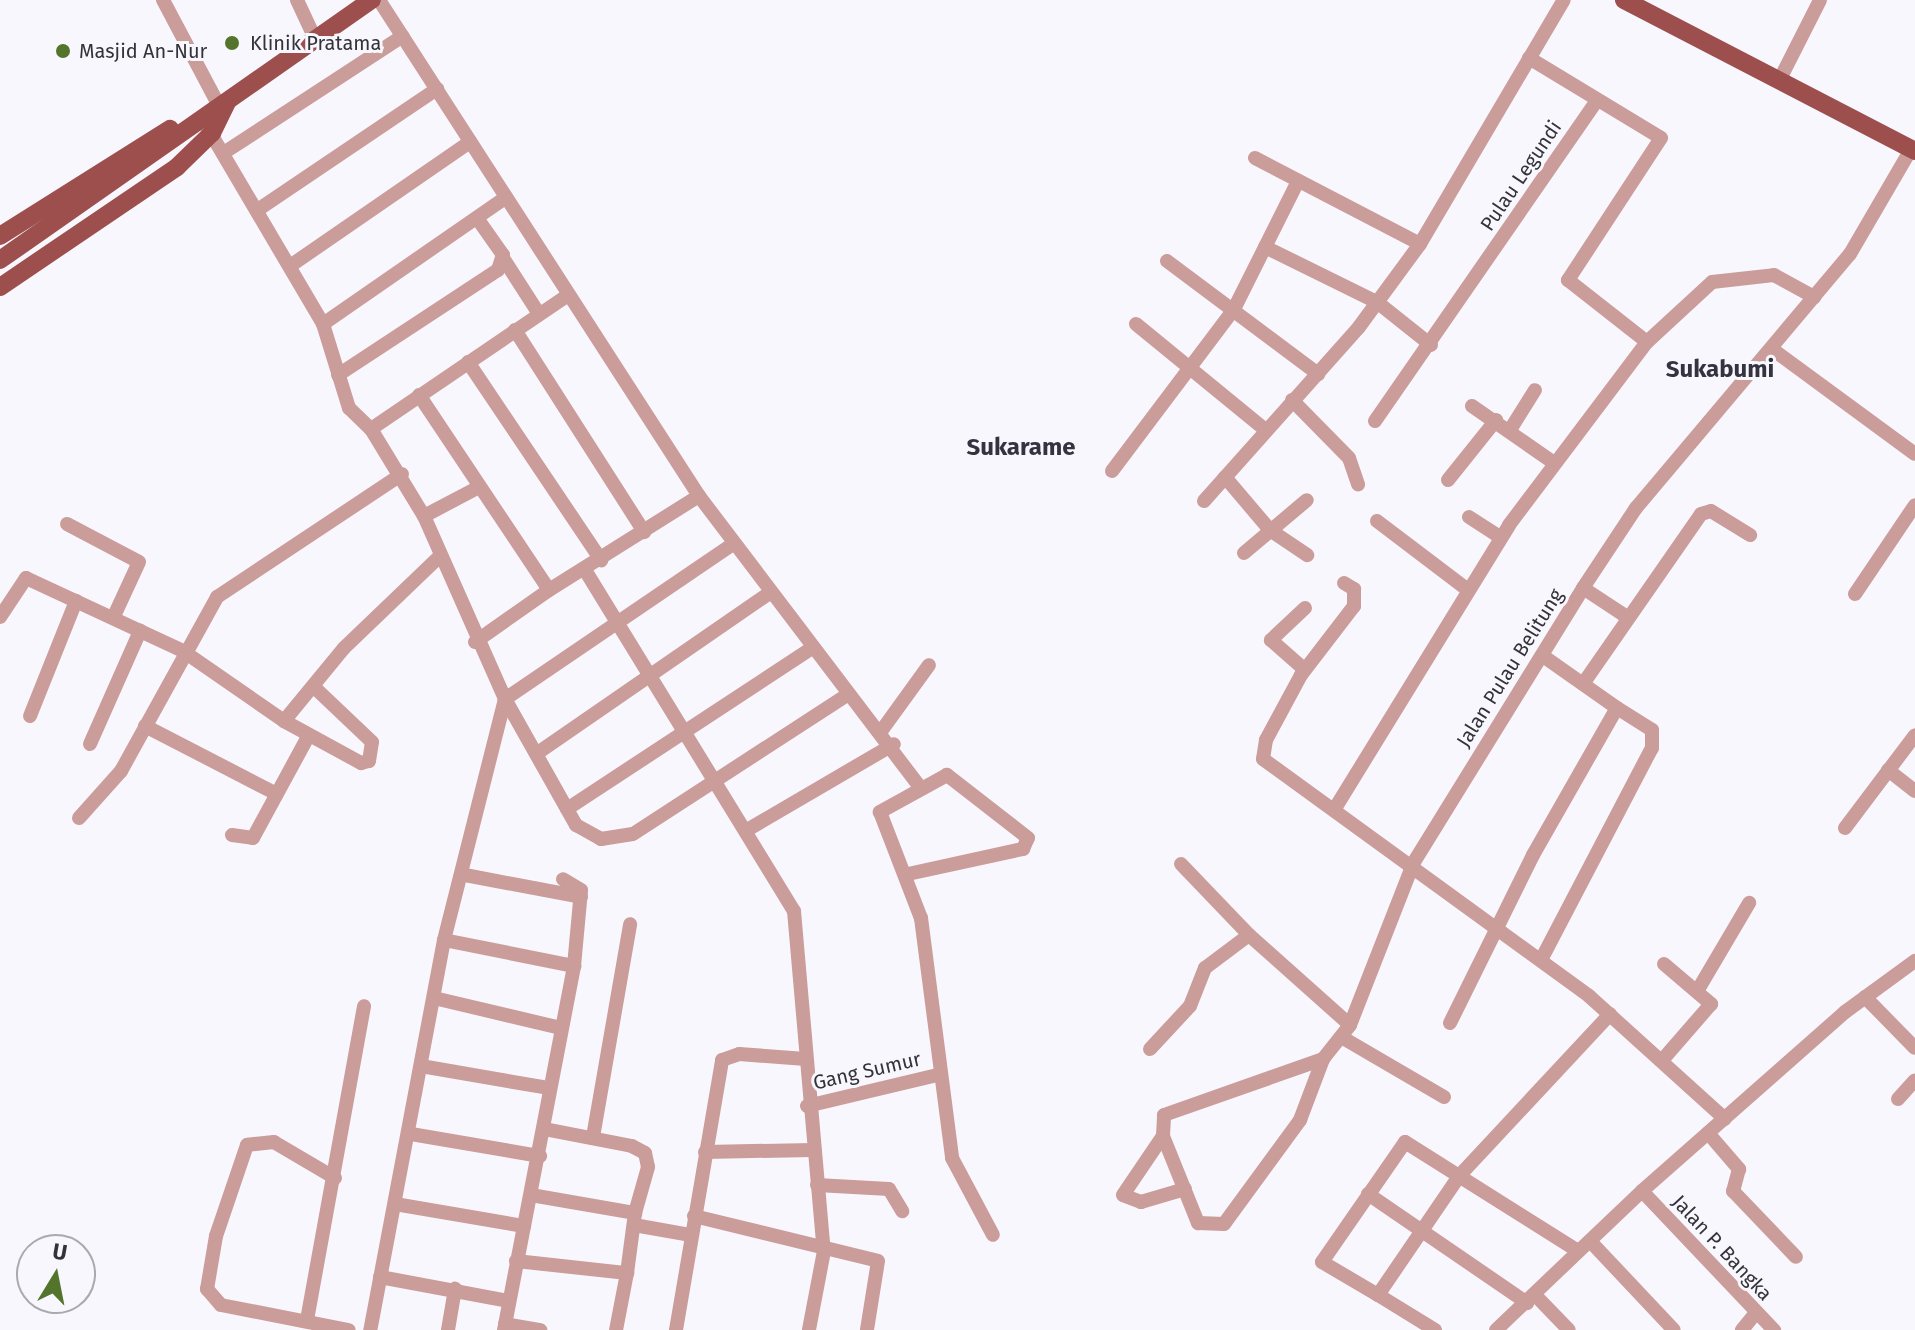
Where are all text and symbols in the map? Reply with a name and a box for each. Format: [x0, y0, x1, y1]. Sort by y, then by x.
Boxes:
place label: Klinik Pratama [250, 31, 381, 55]
marker: Klinik Pratama [221, 32, 243, 54]
place label: Masjid An-Nur [79, 39, 207, 63]
marker: Masjid An-Nur [54, 42, 72, 60]
street label: Pulau Legundi [1475, 116, 1567, 236]
district label: Sukabumi [1666, 356, 1774, 384]
district label: Sukarame [967, 434, 1075, 462]
street label: Jalan Pulau Belitung [1452, 584, 1568, 752]
street label: Gang Sumur [811, 1047, 923, 1095]
street label: Jalan P. Bangka [1667, 1190, 1777, 1306]
north arrow [16, 1234, 96, 1314]
text: U [50, 1237, 69, 1266]

